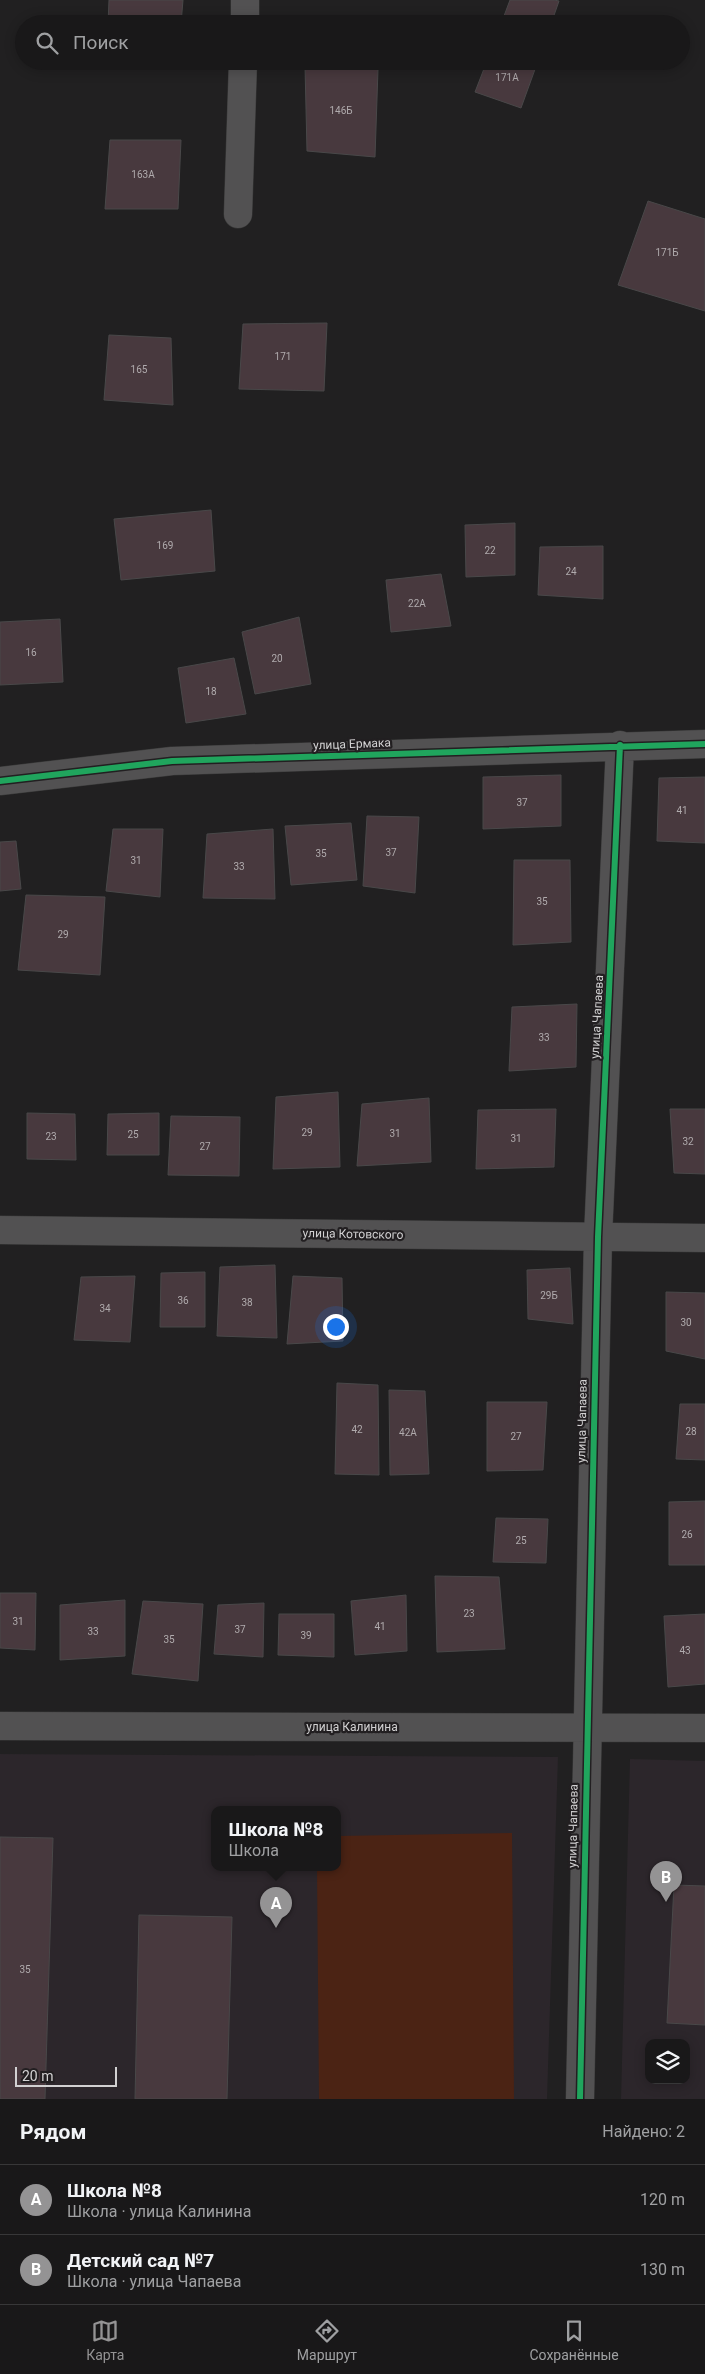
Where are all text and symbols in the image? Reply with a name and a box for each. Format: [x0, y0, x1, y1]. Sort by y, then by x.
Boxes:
search box [15, 15, 690, 70]
icon: search [33, 29, 61, 57]
text: Поиск [73, 31, 129, 54]
house number: 171А [495, 72, 519, 83]
house number: 146Б [329, 105, 353, 116]
house number: 163А [131, 169, 155, 180]
house number: 171Б [655, 247, 679, 258]
house number: 171 [275, 351, 291, 362]
house number: 165 [131, 364, 148, 375]
house number: 169 [157, 540, 173, 551]
house number: 22 [484, 545, 496, 556]
house number: 24 [565, 566, 577, 577]
house number: 22А [408, 598, 426, 609]
house number: 16 [25, 647, 37, 658]
house number: 20 [271, 653, 283, 664]
house number: 18 [205, 686, 217, 697]
street label: улица Ермака [313, 736, 391, 752]
house number: 37 [516, 797, 528, 808]
house number: 41 [676, 805, 688, 816]
house number: 37 [385, 847, 397, 858]
house number: 35 [315, 848, 327, 859]
house number: 31 [130, 855, 142, 866]
house number: 33 [233, 861, 245, 872]
house number: 35 [536, 896, 548, 907]
house number: 29 [57, 929, 69, 940]
street label: улица Чапаева [588, 975, 606, 1059]
house number: 33 [538, 1032, 550, 1043]
house number: 29 [301, 1127, 313, 1138]
house number: 31 [389, 1128, 401, 1139]
house number: 25 [127, 1129, 139, 1140]
house number: 23 [45, 1131, 57, 1142]
house number: 31 [510, 1133, 522, 1144]
house number: 32 [682, 1136, 694, 1147]
house number: 27 [199, 1141, 211, 1152]
street label: улица Котовского [303, 1226, 404, 1242]
house number: 29Б [540, 1290, 558, 1301]
house number: 36 [177, 1295, 189, 1306]
house number: 38 [241, 1297, 253, 1308]
house number: 34 [99, 1303, 111, 1314]
your location [323, 1314, 349, 1340]
house number: 30 [680, 1317, 692, 1328]
street label: улица Чапаева [574, 1379, 590, 1463]
house number: 42 [351, 1424, 363, 1435]
house number: 28 [685, 1426, 697, 1437]
house number: 42А [399, 1427, 417, 1438]
house number: 27 [510, 1431, 522, 1442]
house number: 26 [681, 1529, 693, 1540]
house number: 25 [515, 1535, 527, 1546]
house number: 23 [463, 1608, 475, 1619]
house number: 31 [12, 1616, 24, 1627]
house number: 41 [374, 1621, 386, 1632]
house number: 37 [234, 1624, 246, 1635]
house number: 33 [87, 1626, 99, 1637]
house number: 39 [300, 1630, 312, 1641]
house number: 35 [163, 1634, 175, 1645]
house number: 43 [679, 1645, 691, 1656]
street label: улица Калинина [306, 1720, 398, 1734]
street label: улица Чапаева [565, 1784, 581, 1868]
popup [211, 1806, 341, 1871]
text: Школа №8 [229, 1818, 323, 1841]
text: Школа [229, 1841, 279, 1860]
pin: B [650, 1861, 682, 1902]
pin: A [260, 1887, 292, 1928]
house number: 35 [19, 1964, 31, 1975]
map controls [645, 2039, 690, 2084]
button: layers [645, 2039, 690, 2084]
scale bar [15, 2064, 118, 2087]
text: 20 m [22, 2068, 54, 2084]
text: Рядом [20, 2120, 86, 2144]
text: Найдено: 2 [602, 2122, 685, 2141]
text: Школа №8 [67, 2179, 162, 2202]
text: A [31, 2190, 41, 2209]
text: 120 m [640, 2190, 685, 2209]
text: Школа · улица Калинина [67, 2202, 251, 2221]
text: Детский сад №7 [67, 2249, 214, 2272]
text: B [31, 2260, 41, 2279]
text: 130 m [640, 2260, 685, 2279]
text: Школа · улица Чапаева [67, 2272, 241, 2291]
tab: Карта [86, 2317, 124, 2363]
tab: Маршрут [297, 2317, 357, 2363]
tab: Сохранённые [529, 2317, 619, 2363]

